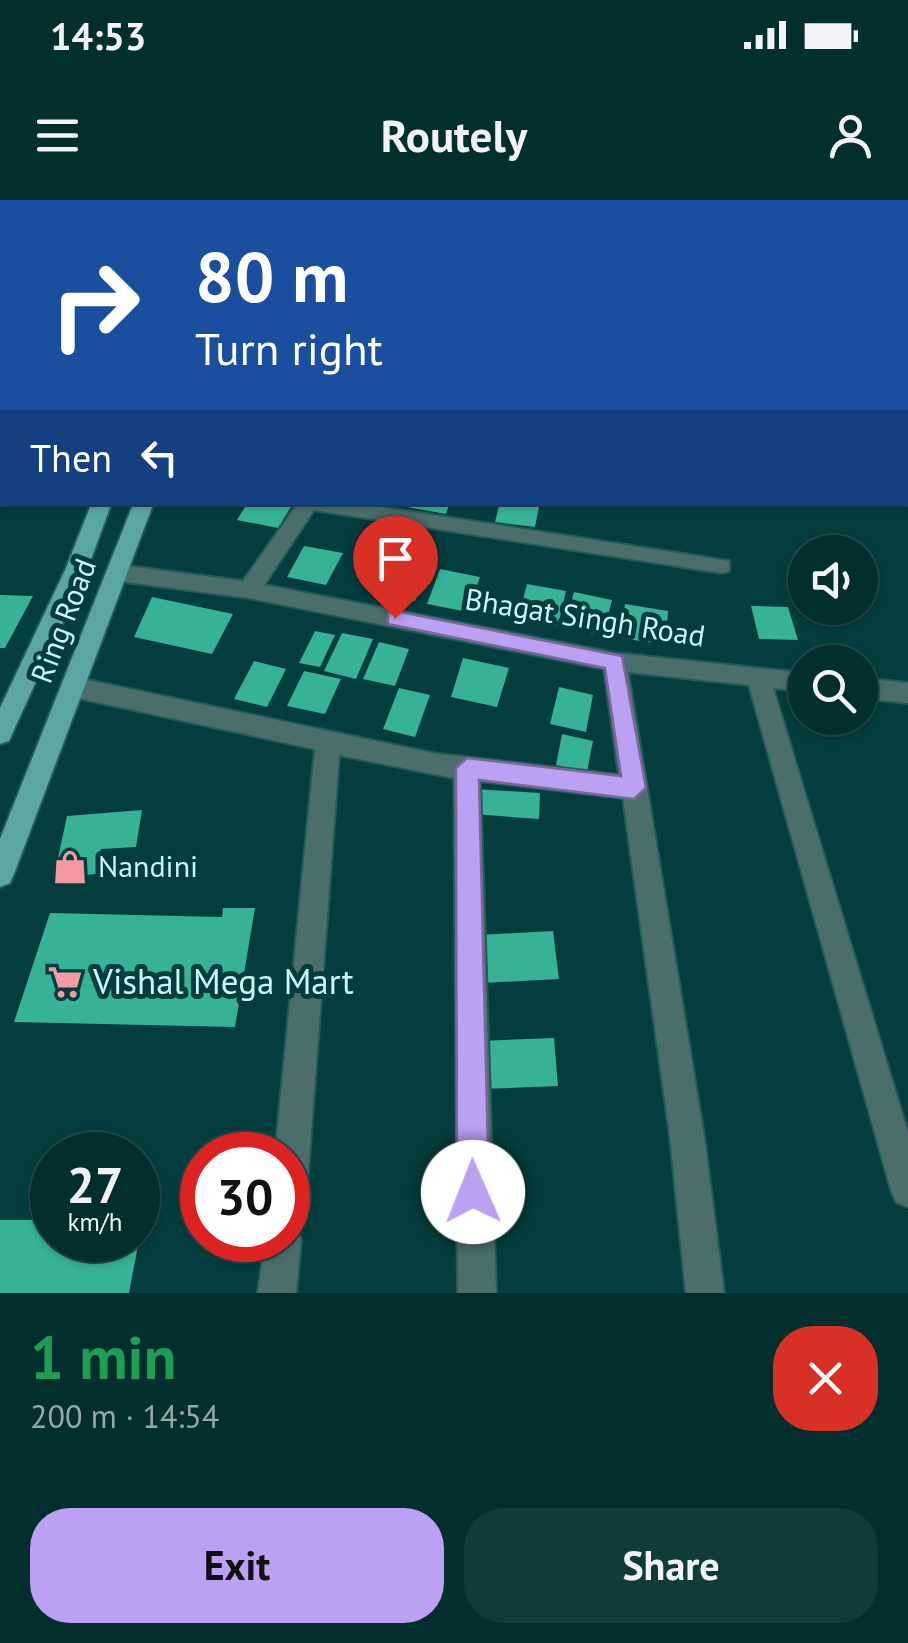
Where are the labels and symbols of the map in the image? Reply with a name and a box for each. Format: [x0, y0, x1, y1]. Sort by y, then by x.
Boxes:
pin [353, 516, 438, 619]
street label: Ring Road [21, 553, 104, 688]
street label: Bhagat Singh Road [462, 578, 708, 655]
place label: Nandini [98, 846, 198, 885]
shop icon: Nandini [51, 848, 89, 886]
place label: Vishal Mega Mart [92, 958, 354, 1004]
supermarket icon: Vishal Mega Mart [46, 963, 84, 1001]
speed limit sign: 30 [180, 1132, 310, 1262]
position arrow [421, 1140, 525, 1244]

